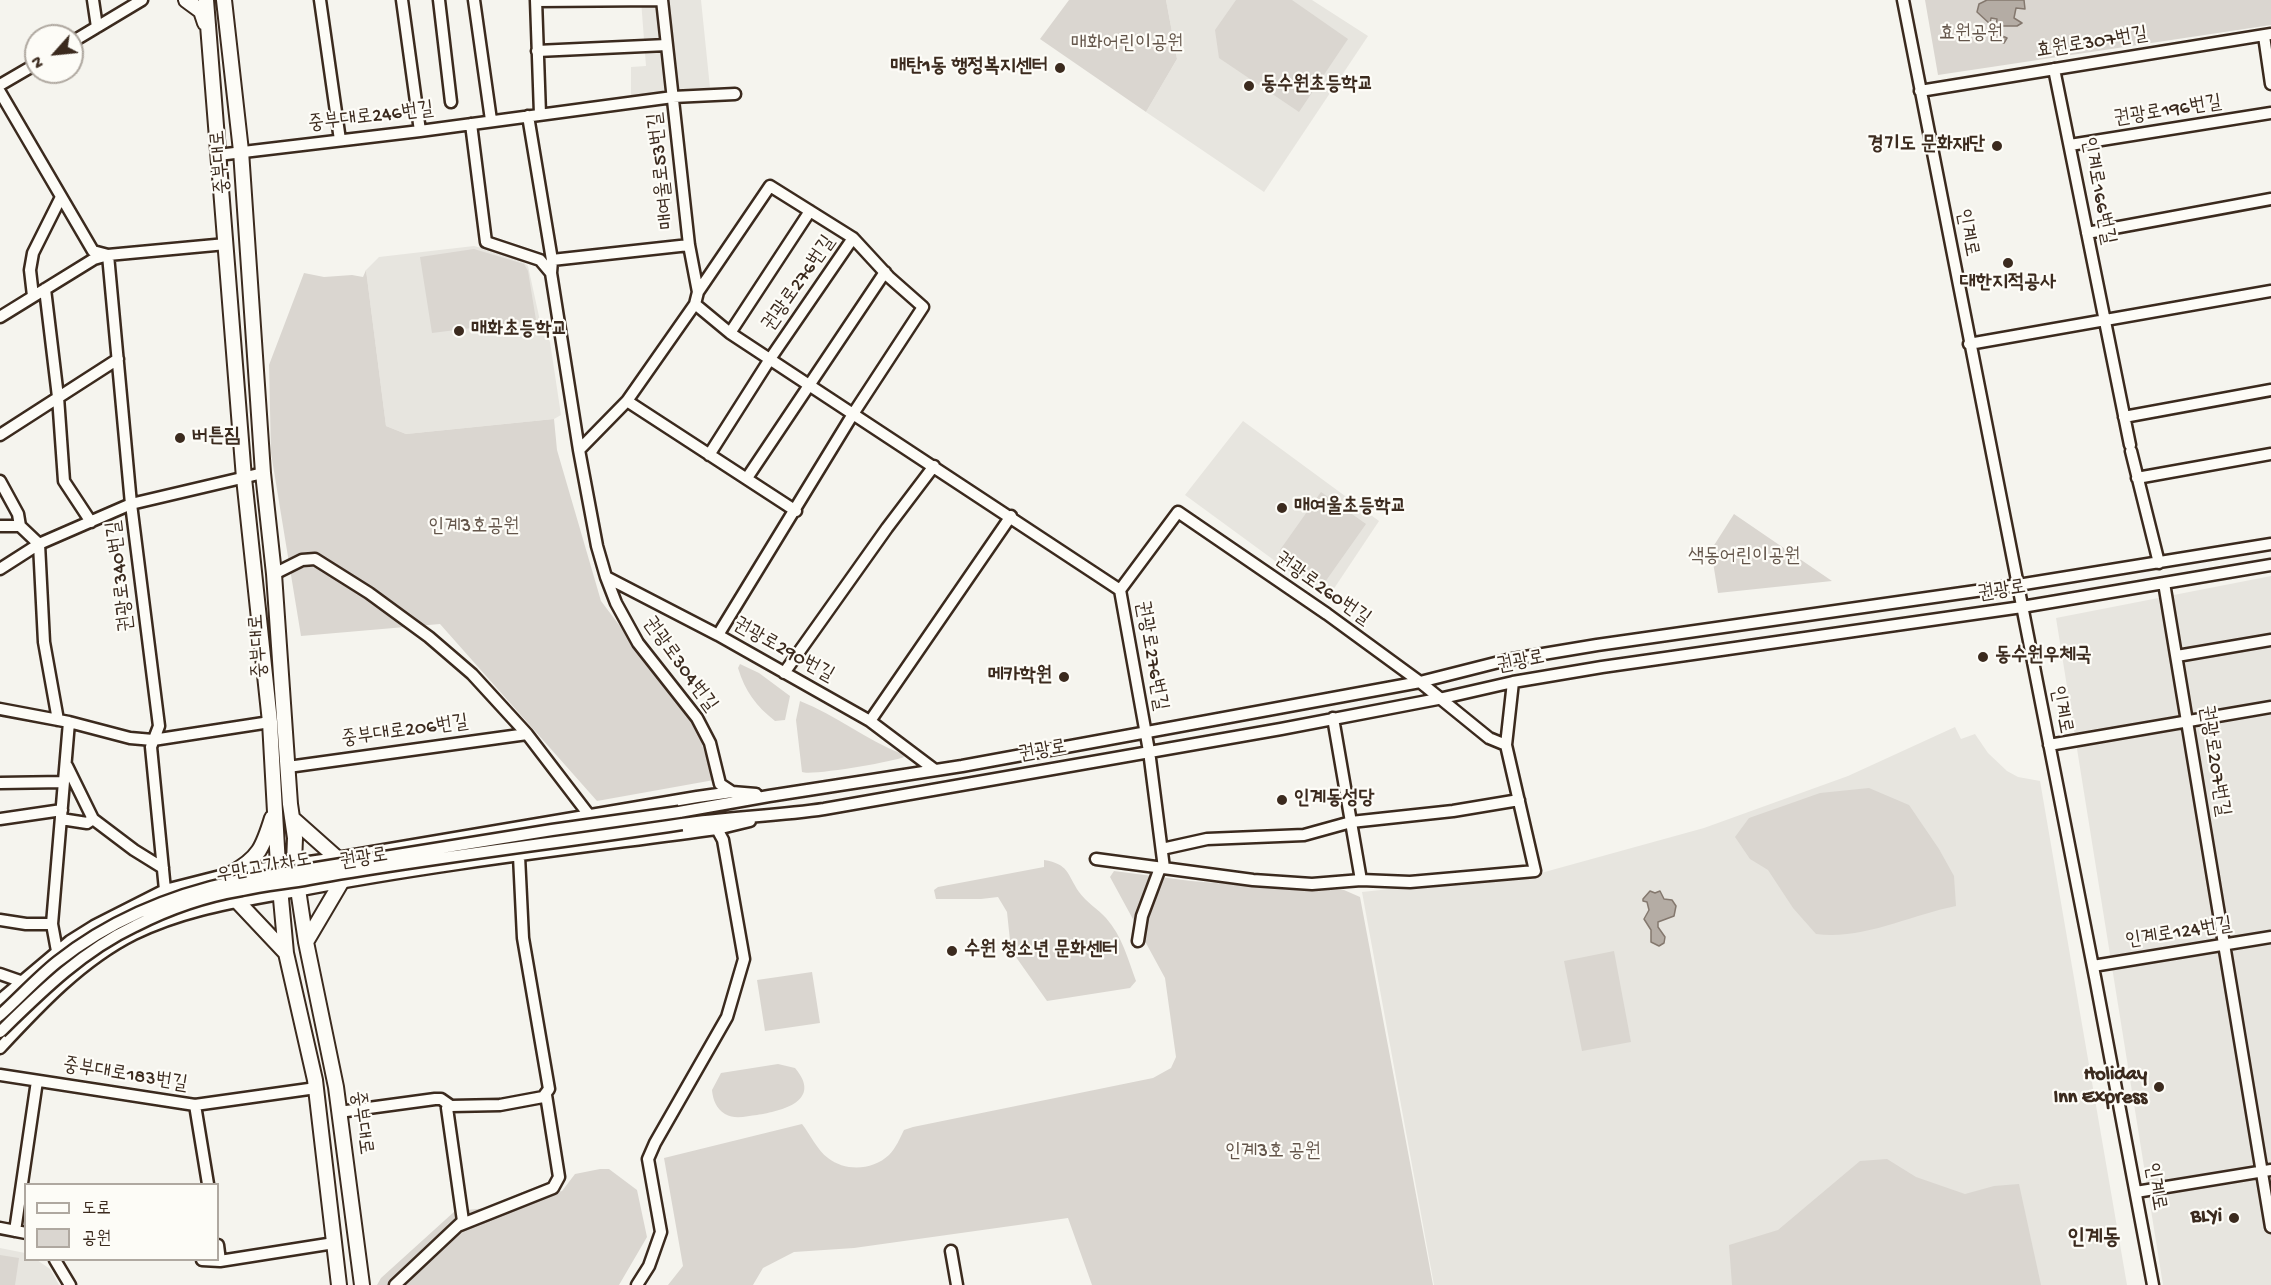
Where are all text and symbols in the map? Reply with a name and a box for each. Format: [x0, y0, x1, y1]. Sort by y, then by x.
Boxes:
park label: 효원공원 [1939, 23, 2003, 47]
street label: 효원로307번길 [2035, 23, 2149, 65]
north arrow [24, 24, 84, 84]
park label: 매화어린이공원 [1071, 33, 1183, 57]
text: N [28, 53, 50, 70]
place label: 매탄1동 행정복지센터 [890, 56, 1048, 80]
marker: 매탄1동 행정복지센터 [1053, 61, 1067, 75]
place label: 동수원초등학교 [1261, 74, 1374, 98]
marker: 동수원초등학교 [1242, 79, 1256, 93]
street label: 권광로196번길 [2112, 92, 2224, 132]
street label: 중부대로246번길 [307, 98, 435, 138]
street label: 매여울로53번길 [645, 111, 681, 231]
street label: 중부대로 [207, 129, 237, 195]
place label: 경기도 문화재단 [1868, 134, 1985, 158]
street label: 인계로166번길 [2075, 135, 2119, 247]
marker: 경기도 문화재단 [1990, 139, 2004, 153]
street label: 인계로 [1950, 207, 1982, 259]
street label: 권광로276번길 [758, 232, 842, 336]
marker: 대한지적공사 [2001, 256, 2015, 270]
place label: 대한지적공사 [1960, 272, 2056, 296]
place label: 매화초등학교 [471, 319, 568, 343]
marker: 매화초등학교 [452, 324, 466, 338]
place label: 버튼짐 [192, 426, 240, 450]
marker: 버튼짐 [173, 431, 187, 445]
place label: 매여울초등학교 [1294, 496, 1407, 520]
marker: 매여울초등학교 [1275, 501, 1289, 515]
park label: 인계3호공원 [429, 516, 519, 540]
street label: 권광로340번길 [103, 519, 141, 633]
park label: 색동어린이공원 [1688, 546, 1800, 570]
street label: 권광로260번길 [1269, 548, 1375, 632]
street label: 권광로 [1976, 576, 2028, 608]
street label: 권광로276번길 [1129, 599, 1171, 713]
street label: 중부대로 [246, 613, 274, 679]
street label: 권광로304번길 [636, 613, 722, 717]
street label: 권광로290번길 [728, 613, 838, 689]
place label: 동수원우체국 [1995, 645, 2092, 669]
street label: 권광로 [1495, 647, 1547, 679]
marker: 동수원우체국 [1976, 650, 1990, 664]
place label: 메카학원 [988, 665, 1052, 689]
marker: 메카학원 [1057, 670, 1071, 684]
street label: 인계로 [2044, 684, 2076, 736]
street label: 권광로207번길 [2192, 704, 2234, 818]
street label: 중부대로206번길 [340, 711, 470, 753]
street label: 권광로 [1017, 736, 1069, 768]
place label: 인계동성당 [1294, 788, 1374, 812]
marker: 인계동성당 [1275, 793, 1289, 807]
street label: 권광로 [338, 844, 390, 876]
street label: 우만고가차도 [214, 849, 314, 889]
street label: 인계로124번길 [2124, 914, 2234, 954]
place label: 수원 청소년 문화센터 [964, 939, 1118, 963]
marker: 수원 청소년 문화센터 [945, 944, 959, 958]
street label: 중부대로183번길 [61, 1054, 189, 1098]
place label: Holiday Inn Express [2054, 1064, 2147, 1111]
marker: Holiday Inn Express [2152, 1080, 2166, 1094]
street label: 중부대로 [344, 1089, 376, 1157]
park label: 인계3호 공원 [1225, 1141, 1321, 1165]
street label: 인계로 [2138, 1161, 2170, 1213]
legend [24, 1183, 219, 1261]
text: 도로 [82, 1199, 111, 1220]
place label: BLYi [2191, 1206, 2222, 1230]
marker: BLYi [2227, 1211, 2241, 1225]
district label: 인계동 [2067, 1227, 2121, 1253]
text: 공원 [82, 1229, 111, 1250]

